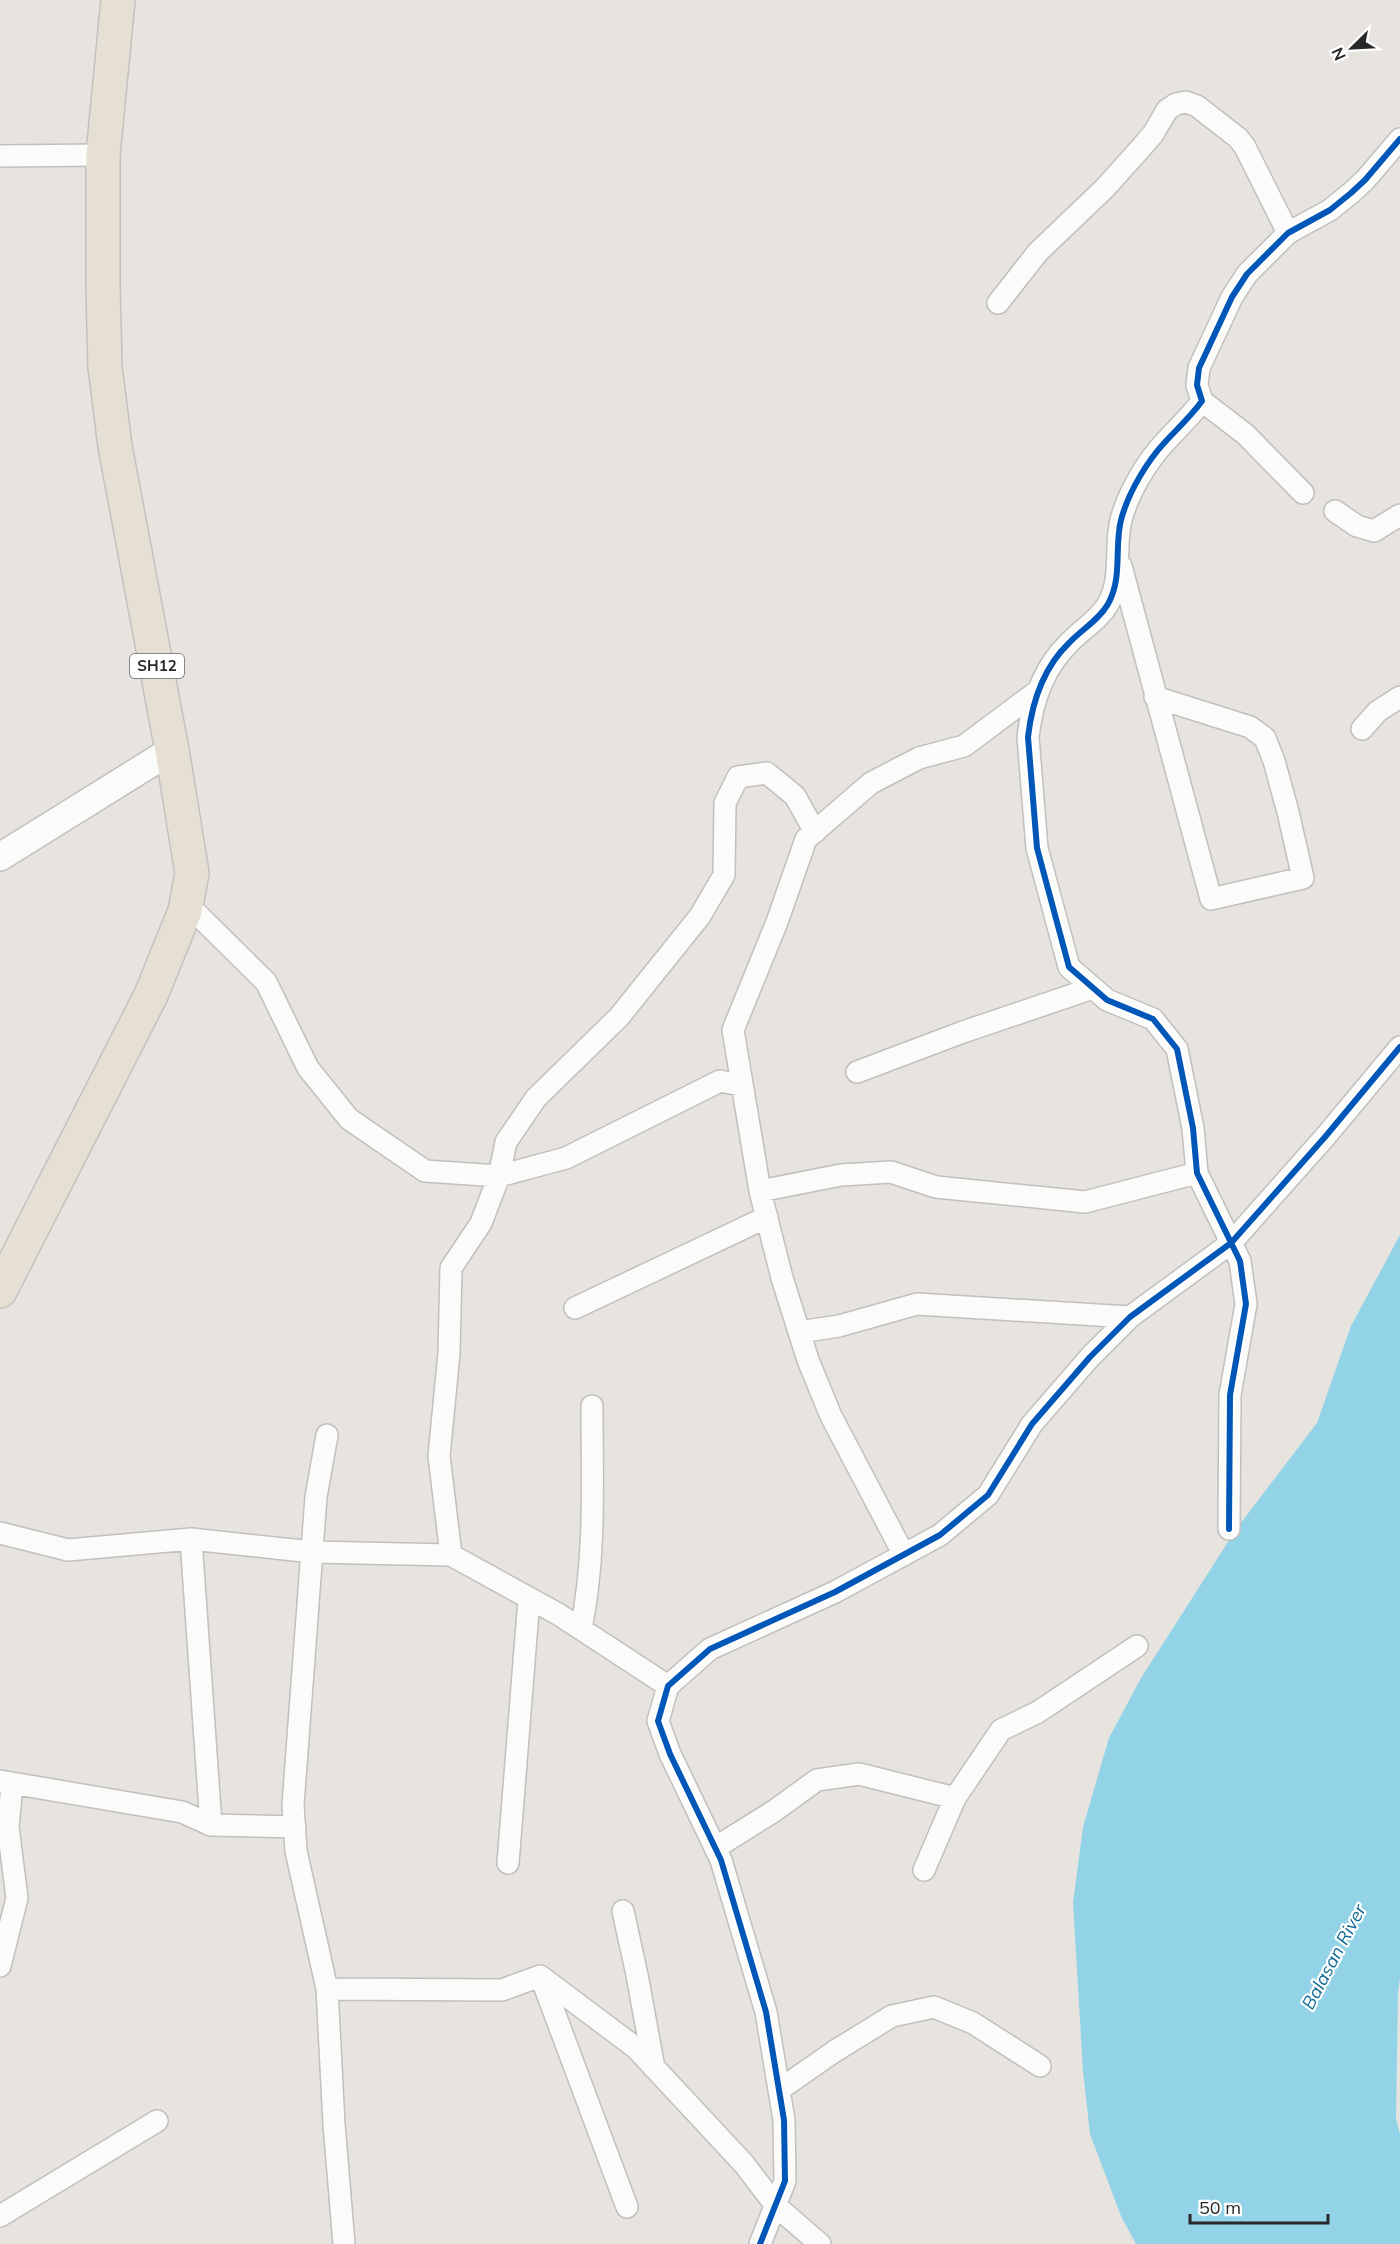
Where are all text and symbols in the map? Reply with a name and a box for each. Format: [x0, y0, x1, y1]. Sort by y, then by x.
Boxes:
north arrow [1322, 18, 1382, 78]
text: N [1327, 45, 1350, 64]
road number: SH12 [130, 654, 184, 678]
water label: Balasan River [1296, 1899, 1372, 2013]
scale bar [1190, 2187, 1328, 2225]
text: 50 m [1199, 2196, 1241, 2219]

